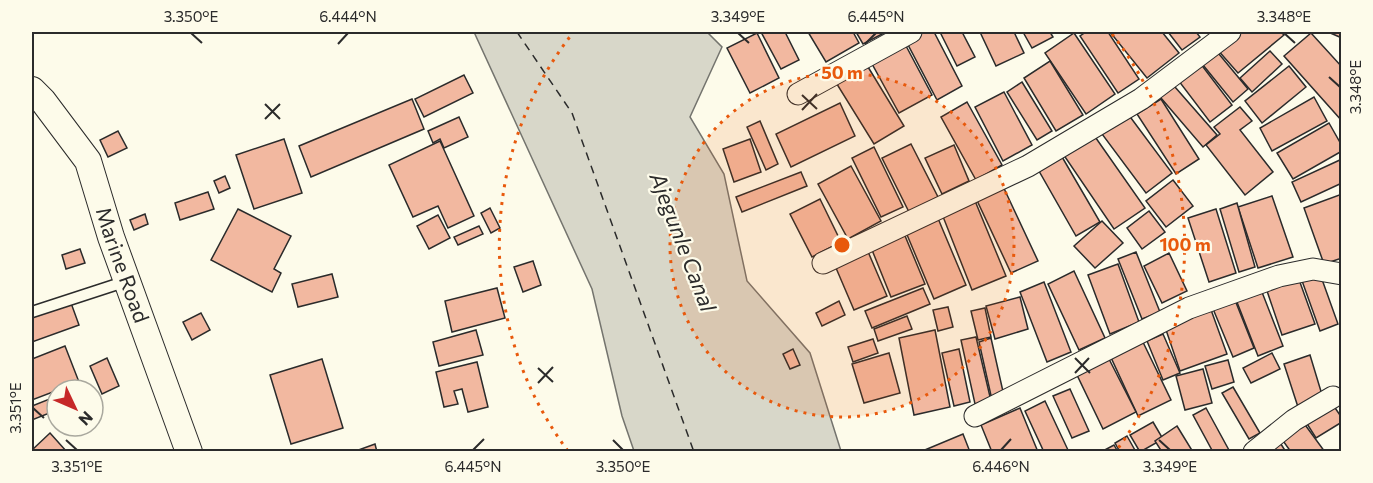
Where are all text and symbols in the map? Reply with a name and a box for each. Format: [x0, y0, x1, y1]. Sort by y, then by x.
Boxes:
text: 3.350°E [164, 7, 218, 25]
text: 6.444°N [319, 7, 377, 25]
text: 3.349°E [711, 7, 765, 25]
text: 6.445°N [847, 7, 905, 25]
text: 3.348°E [1257, 7, 1311, 25]
text: 3.348°E [1346, 60, 1364, 114]
text: 50 m [821, 61, 863, 83]
water label: Ajegunle Canal [644, 167, 723, 316]
street label: Marine Road [92, 204, 155, 326]
text: 100 m [1159, 233, 1211, 255]
centre of rings [832, 235, 852, 255]
north arrow [45, 378, 105, 438]
text: 3.351°E [6, 382, 24, 434]
text: N [75, 408, 97, 430]
text: 3.351°E [51, 457, 103, 475]
text: 6.445°N [444, 457, 502, 475]
text: 3.350°E [596, 457, 650, 475]
text: 6.446°N [972, 457, 1030, 475]
text: 3.349°E [1143, 457, 1197, 475]

